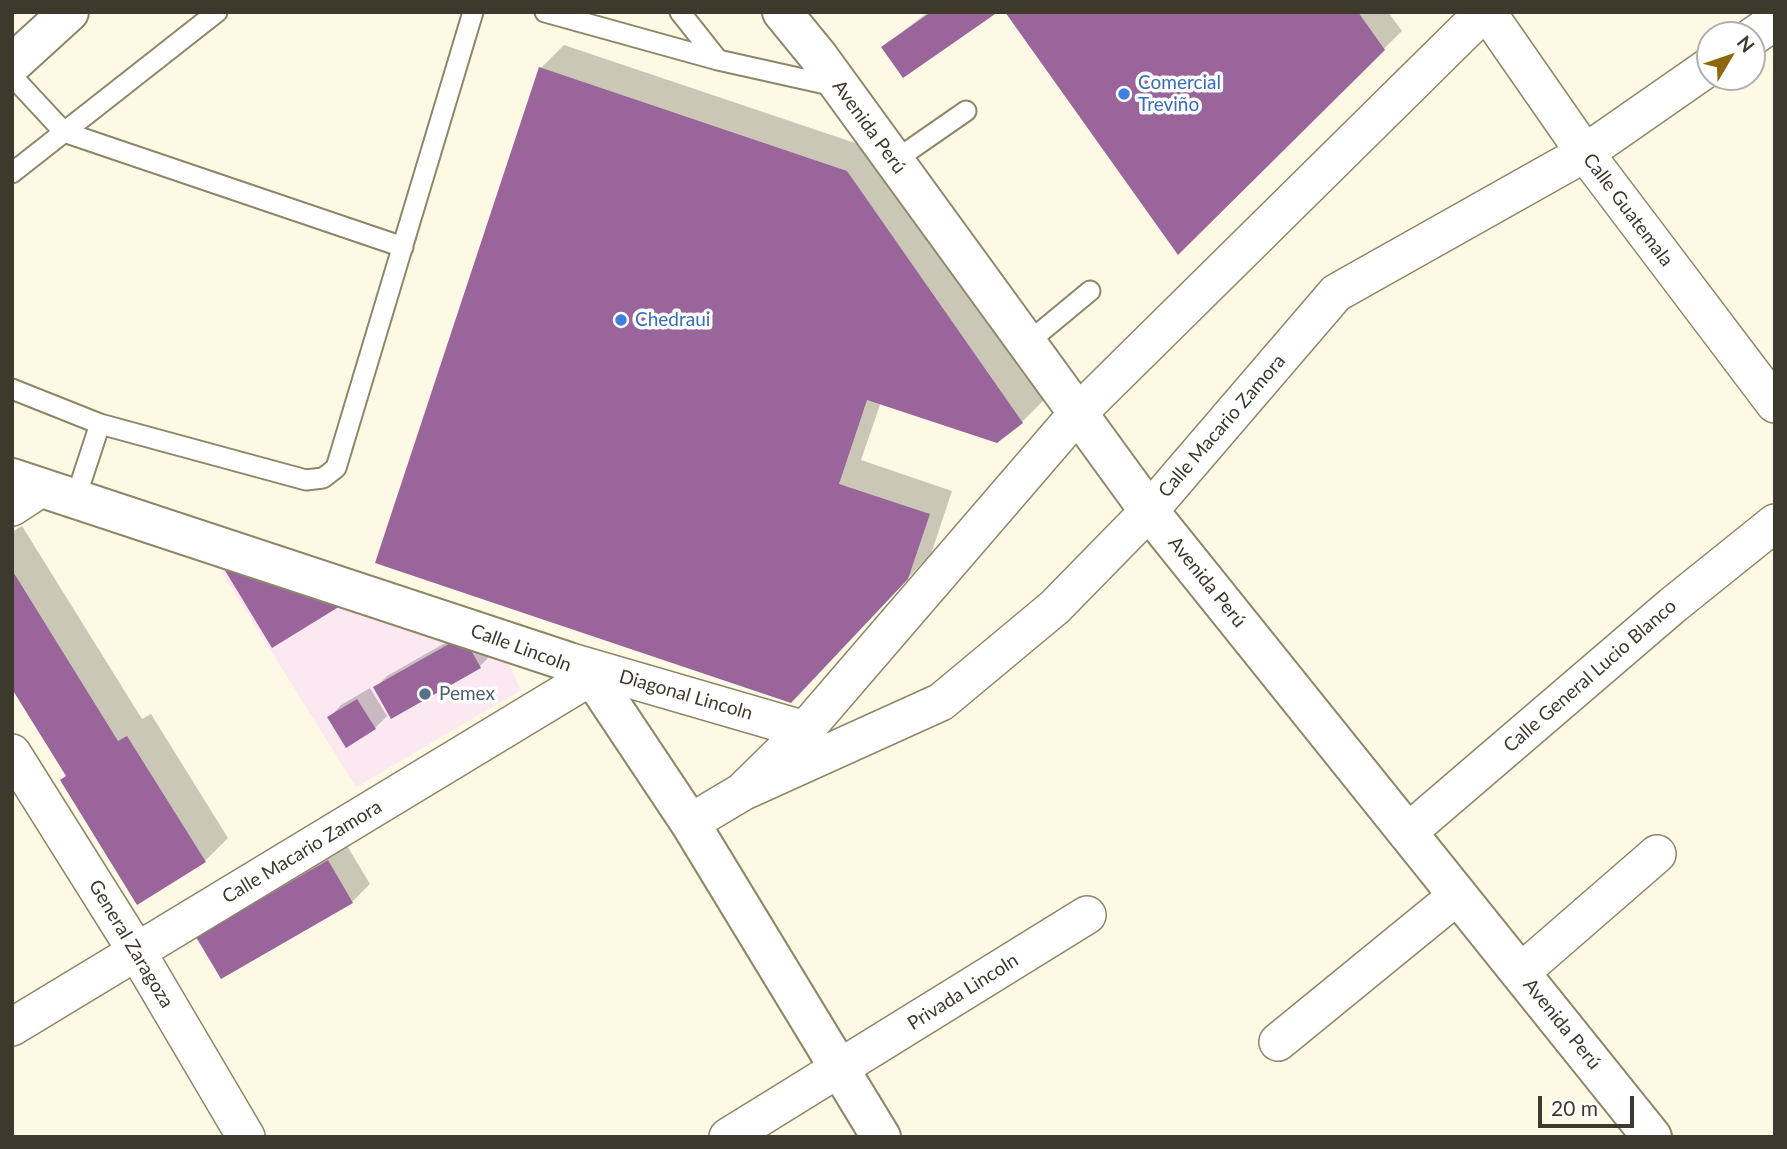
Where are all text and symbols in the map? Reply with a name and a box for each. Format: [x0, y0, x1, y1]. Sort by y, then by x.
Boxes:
north arrow [1696, 21, 1766, 91]
text: N [1733, 31, 1760, 57]
place label: Comercial Treviño [1138, 72, 1221, 116]
street label: Avenida Perú [827, 76, 911, 178]
marker: Comercial Treviño [1116, 86, 1132, 102]
street label: Calle Guatemala [1578, 149, 1678, 271]
place label: Chedraui [635, 309, 710, 331]
marker: Chedraui [613, 312, 629, 328]
street label: Calle Macario Zamora [1154, 350, 1290, 502]
street label: Avenida Perú [1163, 532, 1251, 632]
street label: Calle General Lucio Blanco [1499, 595, 1681, 757]
street label: Calle Lincoln [467, 619, 575, 677]
street label: Diagonal Lincoln [617, 665, 755, 725]
place label: Pemex [439, 683, 495, 705]
marker: Pemex [417, 686, 433, 702]
street label: Calle Macario Zamora [218, 795, 386, 909]
street label: General Zaragoza [84, 876, 178, 1012]
street label: Privada Lincoln [903, 949, 1023, 1035]
street label: Avenida Perú [1518, 974, 1606, 1074]
scale bar [1542, 1082, 1638, 1126]
text: 20 m [1551, 1095, 1598, 1120]

